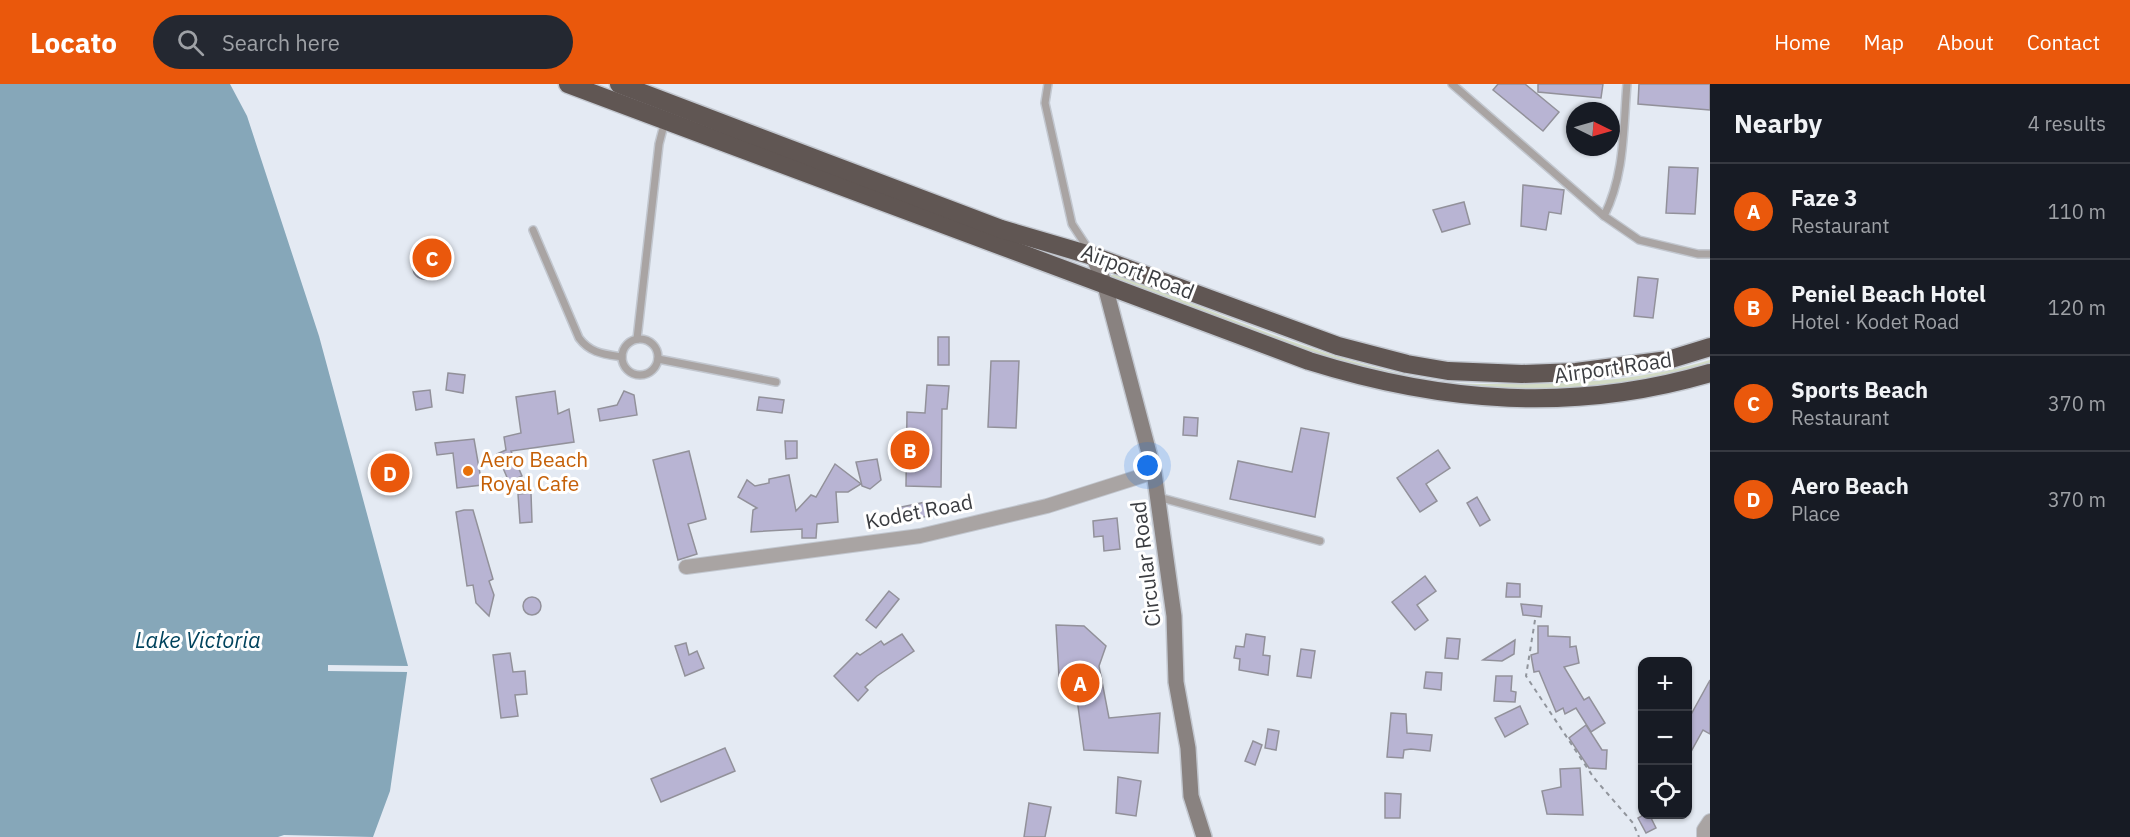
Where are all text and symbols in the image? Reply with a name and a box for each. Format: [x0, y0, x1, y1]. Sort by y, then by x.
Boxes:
search box [153, 15, 573, 69]
text: Locato [30, 24, 117, 61]
icon: search [174, 26, 207, 59]
text: Search here [222, 28, 340, 57]
text: Home [1774, 28, 1831, 56]
text: Map [1864, 28, 1904, 56]
text: About [1937, 28, 1994, 56]
text: Contact [2027, 28, 2100, 56]
north arrow [1566, 102, 1620, 156]
text: Nearby [1734, 106, 1822, 140]
text: 4 results [2028, 110, 2106, 137]
text: Faze 3 [1791, 183, 1857, 212]
text: A [1747, 198, 1760, 225]
text: 110 m [2048, 198, 2106, 225]
text: Restaurant [1791, 212, 1889, 239]
pin: C [412, 236, 452, 280]
street label: Airport Road [1078, 237, 1198, 305]
text: Peniel Beach Hotel [1791, 279, 1986, 308]
text: B [1747, 294, 1760, 321]
text: 120 m [2048, 294, 2106, 321]
text: Hotel · Kodet Road [1791, 308, 1959, 335]
street label: Airport Road [1552, 345, 1674, 389]
text: Sports Beach [1791, 375, 1928, 404]
text: C [1747, 390, 1760, 417]
text: 370 m [2048, 390, 2106, 417]
text: Restaurant [1791, 404, 1889, 431]
pin: B [890, 428, 930, 472]
place label: Aero Beach Royal Cafe [480, 445, 588, 497]
pin: D [370, 450, 410, 496]
your location [1133, 451, 1162, 480]
marker: Aero Beach Royal Cafe [461, 464, 475, 478]
text: Aero Beach [1791, 471, 1909, 500]
text: D [1747, 486, 1760, 513]
text: 370 m [2048, 486, 2106, 513]
street label: Kodet Road [863, 487, 975, 535]
street label: Circular Road [1123, 500, 1167, 628]
text: Place [1791, 500, 1840, 527]
water label: Lake Victoria [135, 625, 261, 654]
map controls [1638, 657, 1692, 819]
button: + [1638, 657, 1692, 711]
pin: A [1060, 660, 1100, 706]
button: − [1638, 711, 1692, 765]
button: locate [1638, 765, 1692, 819]

